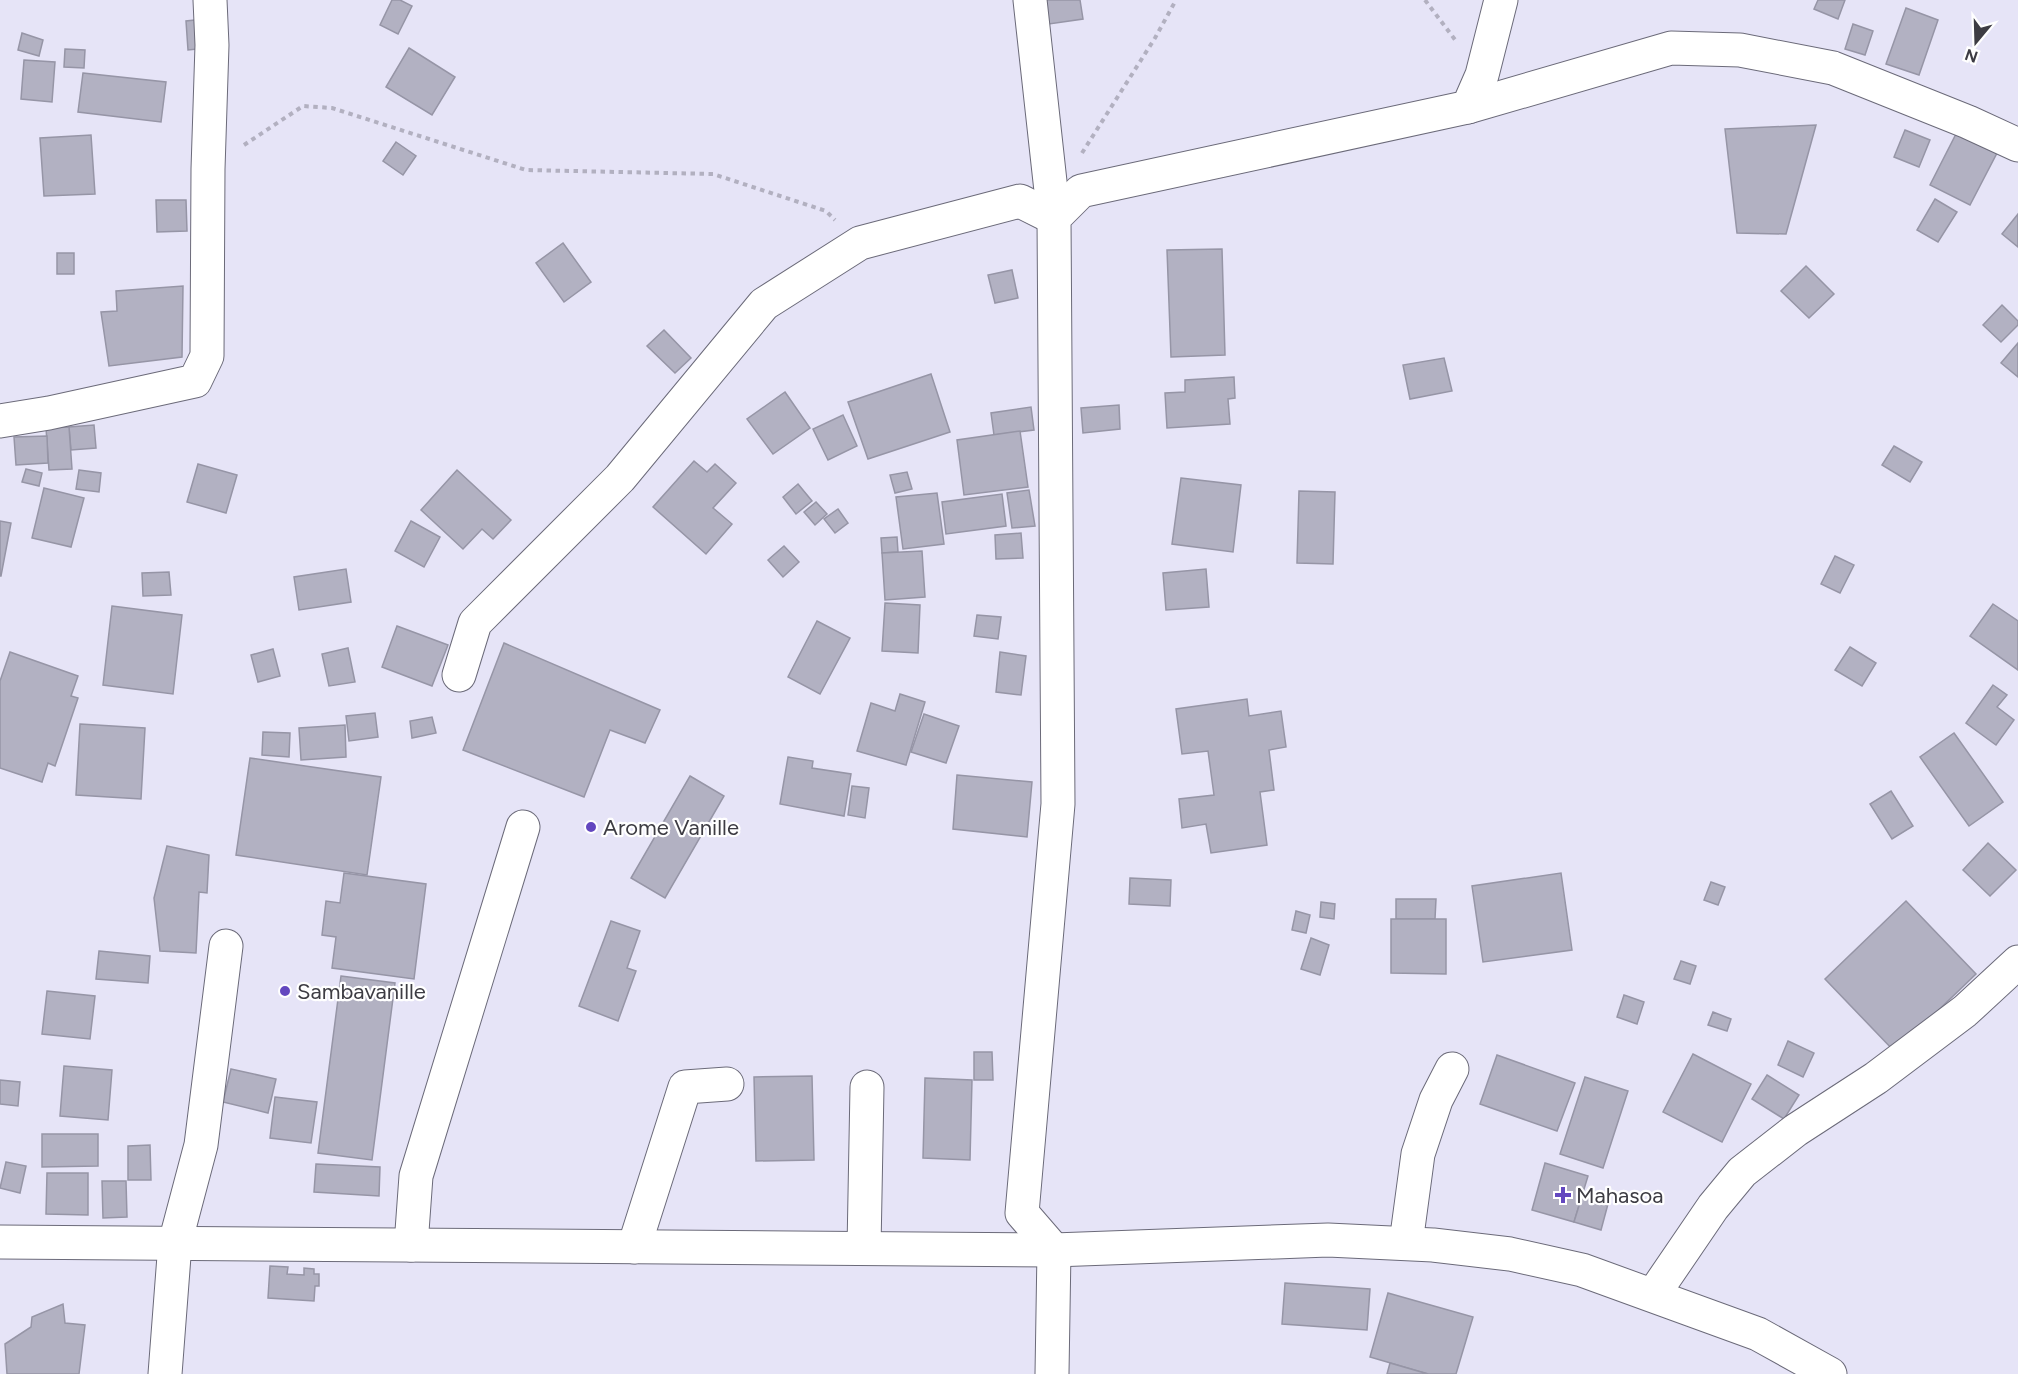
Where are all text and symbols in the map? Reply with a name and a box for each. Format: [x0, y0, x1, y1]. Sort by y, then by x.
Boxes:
north arrow [1946, 12, 2006, 72]
text: N [1962, 45, 1980, 67]
place label: Arome Vanille [603, 814, 739, 841]
marker: Arome Vanille [584, 820, 598, 834]
place label: Sambavanille [297, 978, 426, 1005]
marker: Sambavanille [278, 984, 292, 998]
place label: Mahasoa [1576, 1182, 1664, 1209]
marker: Mahasoa [1554, 1186, 1572, 1204]

